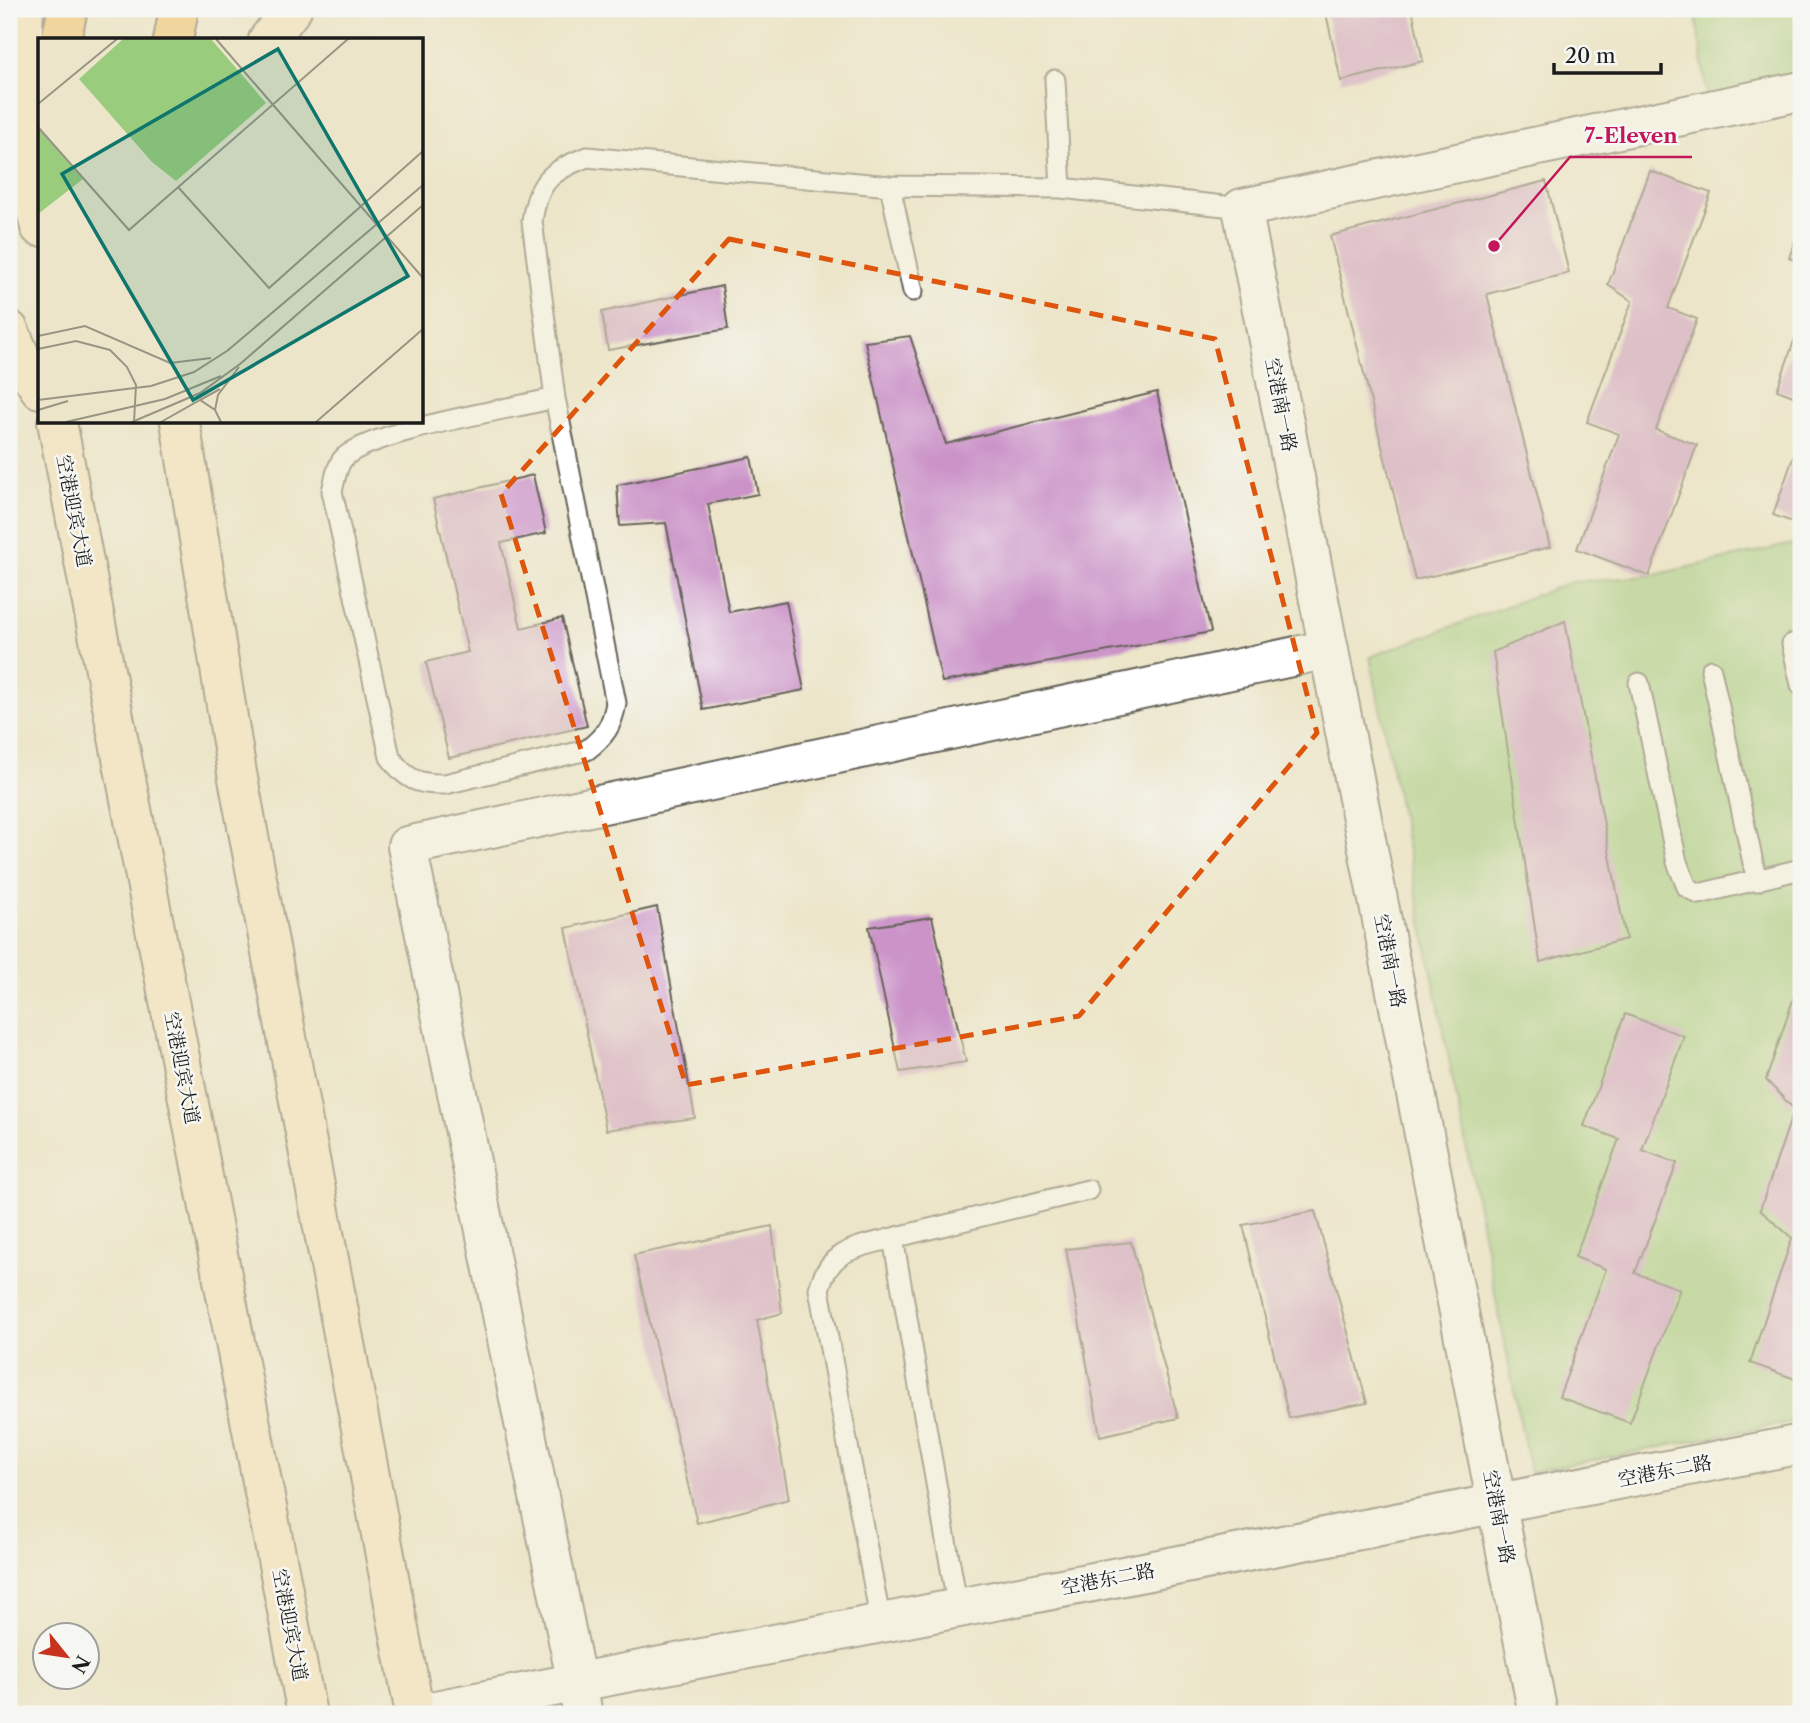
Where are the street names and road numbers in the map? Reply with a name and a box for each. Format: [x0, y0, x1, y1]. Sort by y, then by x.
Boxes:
street label: 空港南一路 [1261, 356, 1301, 454]
street label: 空港迎宾大道 [52, 453, 96, 569]
street label: 空港南一路 [1370, 912, 1410, 1010]
street label: 空港迎宾大道 [160, 1010, 204, 1126]
street label: 空港东二路 [1616, 1451, 1714, 1491]
street label: 空港南一路 [1479, 1468, 1519, 1566]
street label: 空港东二路 [1059, 1559, 1157, 1599]
street label: 空港迎宾大道 [268, 1567, 312, 1683]

